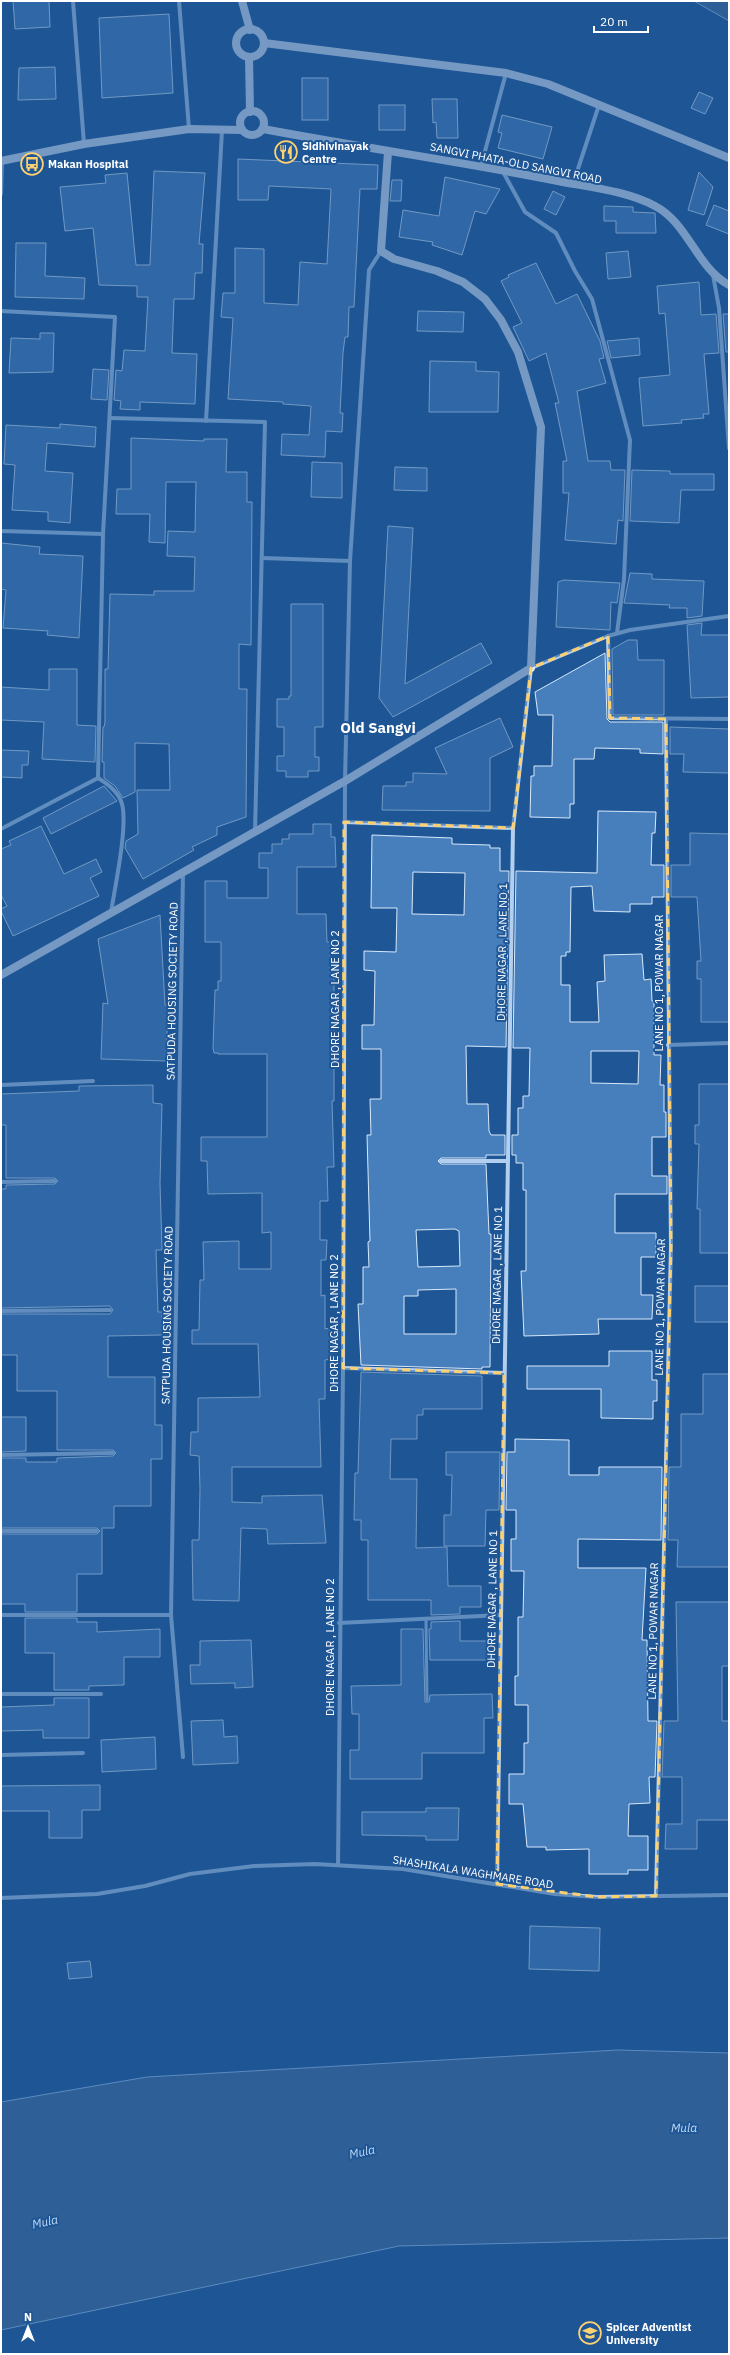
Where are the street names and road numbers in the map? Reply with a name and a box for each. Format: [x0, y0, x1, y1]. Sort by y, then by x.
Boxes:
street label: SANGVI PHATA-OLD SANGVI ROAD [429, 139, 603, 187]
street label: DHORE NAGAR , LANE NO 1 [494, 883, 510, 1021]
street label: SATPUDA HOUSING SOCIETY ROAD [163, 902, 181, 1080]
street label: LANE NO 1, POWAR NAGAR [652, 914, 666, 1052]
street label: DHORE NAGAR , LANE NO 2 [328, 930, 342, 1068]
street label: DHORE NAGAR , LANE NO 1 [489, 1206, 505, 1344]
street label: SATPUDA HOUSING SOCIETY ROAD [158, 1226, 176, 1404]
street label: LANE NO 1, POWAR NAGAR [652, 1238, 668, 1376]
street label: DHORE NAGAR , LANE NO 2 [327, 1254, 341, 1392]
street label: DHORE NAGAR , LANE NO 1 [484, 1530, 500, 1668]
street label: LANE NO 1, POWAR NAGAR [645, 1562, 661, 1700]
street label: DHORE NAGAR , LANE NO 2 [323, 1578, 337, 1716]
street label: SHASHIKALA WAGHMARE ROAD [392, 1852, 554, 1892]

